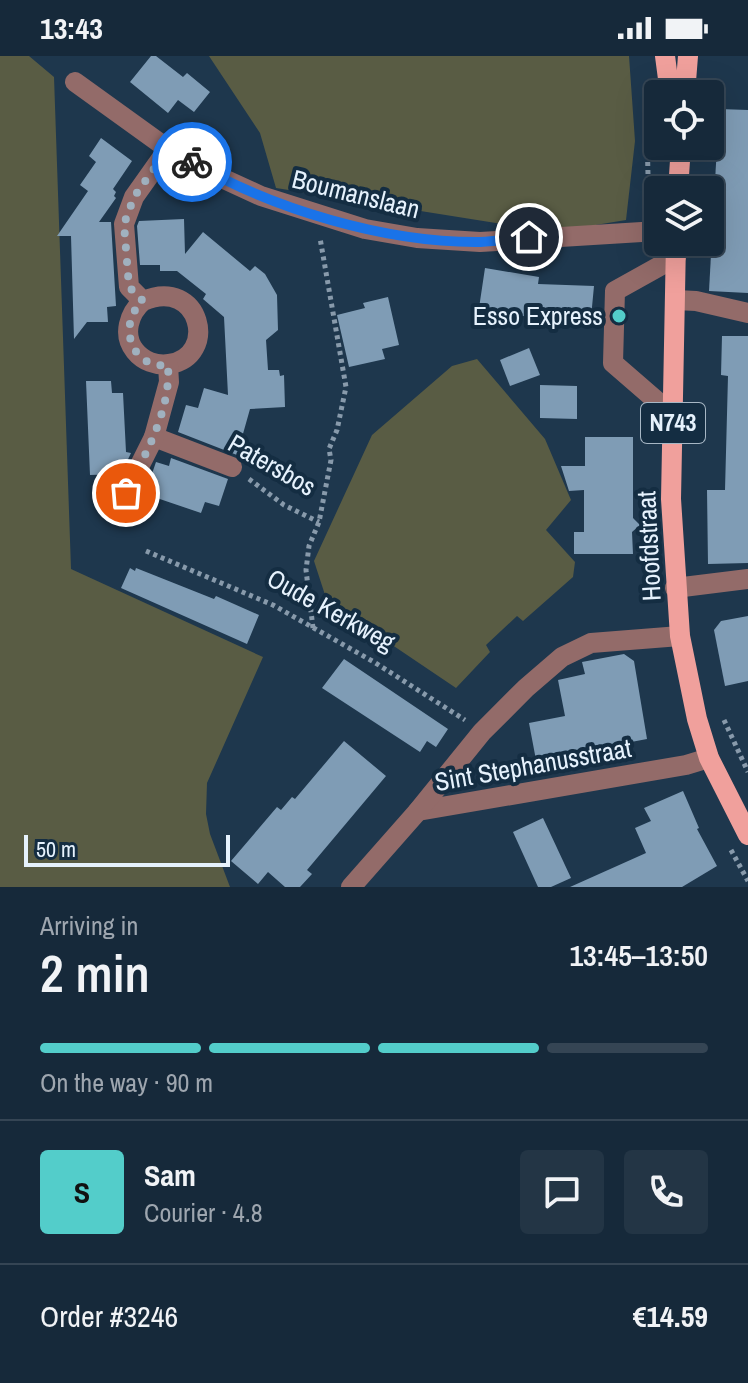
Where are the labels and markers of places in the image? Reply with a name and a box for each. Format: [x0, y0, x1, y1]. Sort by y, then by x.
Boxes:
pin [495, 203, 563, 271]
place label: Esso Express [473, 298, 603, 333]
marker: Esso Express [610, 307, 628, 325]
pin [92, 459, 160, 527]

